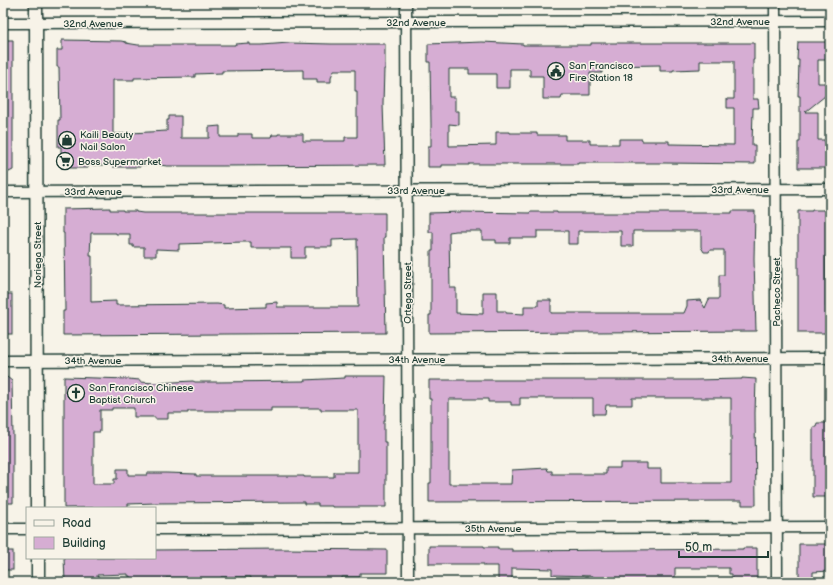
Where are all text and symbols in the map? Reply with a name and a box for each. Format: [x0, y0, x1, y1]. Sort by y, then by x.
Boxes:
street label: 32nd Avenue [710, 16, 770, 28]
street label: 32nd Avenue [386, 17, 446, 29]
street label: 32nd Avenue [63, 18, 123, 30]
place label: San Francisco Fire Station 18 [569, 60, 634, 84]
public building icon: San Francisco Fire Station 18 [546, 61, 566, 81]
place label: Kaili Beauty Nail Salon [80, 129, 134, 153]
shop icon: Kaili Beauty Nail Salon [57, 130, 77, 150]
supermarket icon: Boss Supermarket [55, 151, 75, 171]
place label: Boss Supermarket [78, 156, 161, 168]
street label: 33rd Avenue [711, 184, 769, 196]
street label: 33rd Avenue [387, 185, 445, 197]
street label: 33rd Avenue [64, 186, 122, 198]
street label: Noriega Street [32, 222, 44, 288]
street label: Pacheco Street [771, 257, 783, 327]
street label: Ortega Street [402, 262, 414, 324]
street label: 34th Avenue [711, 353, 769, 365]
street label: 34th Avenue [388, 354, 446, 366]
street label: 34th Avenue [64, 355, 122, 367]
place label: San Francisco Chinese Baptist Church [89, 382, 194, 406]
church icon: San Francisco Chinese Baptist Church [66, 383, 86, 403]
legend [26, 507, 156, 559]
text: Road [62, 516, 91, 531]
street label: 35th Avenue [465, 523, 521, 535]
scale bar [679, 533, 768, 559]
text: Building [62, 536, 106, 551]
text: 50 m [685, 540, 712, 555]

